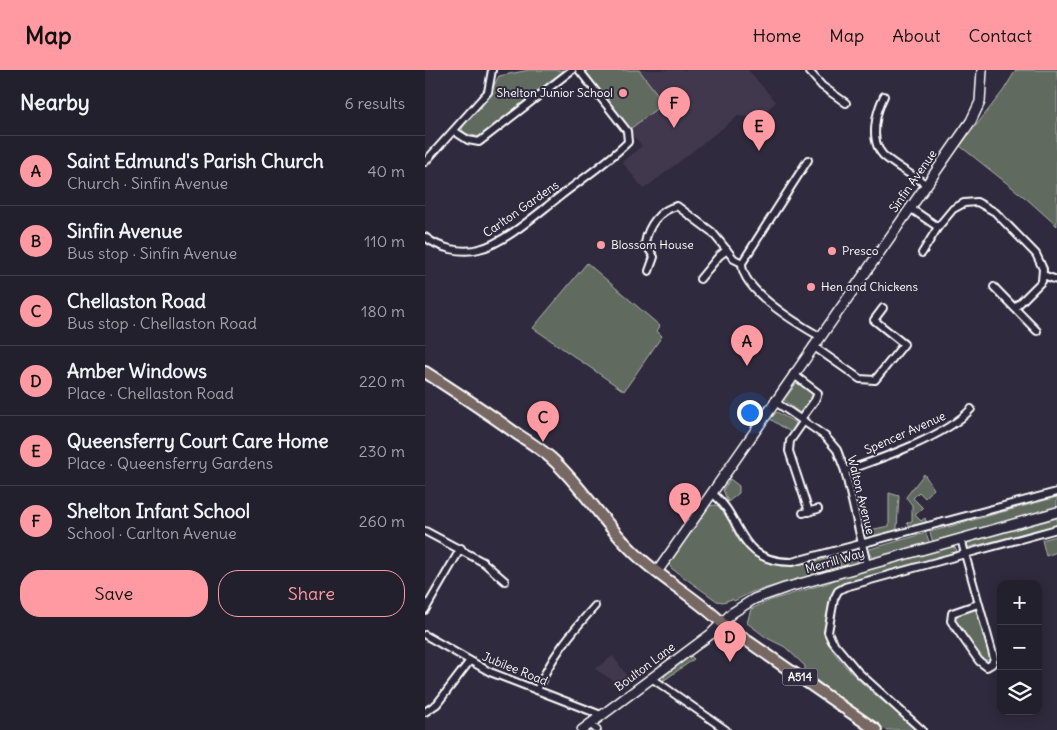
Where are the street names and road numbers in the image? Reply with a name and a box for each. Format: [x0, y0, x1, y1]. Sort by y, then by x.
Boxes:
street label: Sinfin Avenue [886, 147, 940, 215]
street label: Carlton Gardens [480, 177, 561, 240]
street label: Spencer Avenue [862, 408, 948, 457]
street label: Walton Avenue [844, 454, 879, 536]
street label: Merrill Way [803, 545, 866, 576]
street label: Boulton Lane [612, 639, 678, 694]
street label: Jubilee Road [480, 649, 550, 688]
road number: A514 [783, 668, 817, 686]

